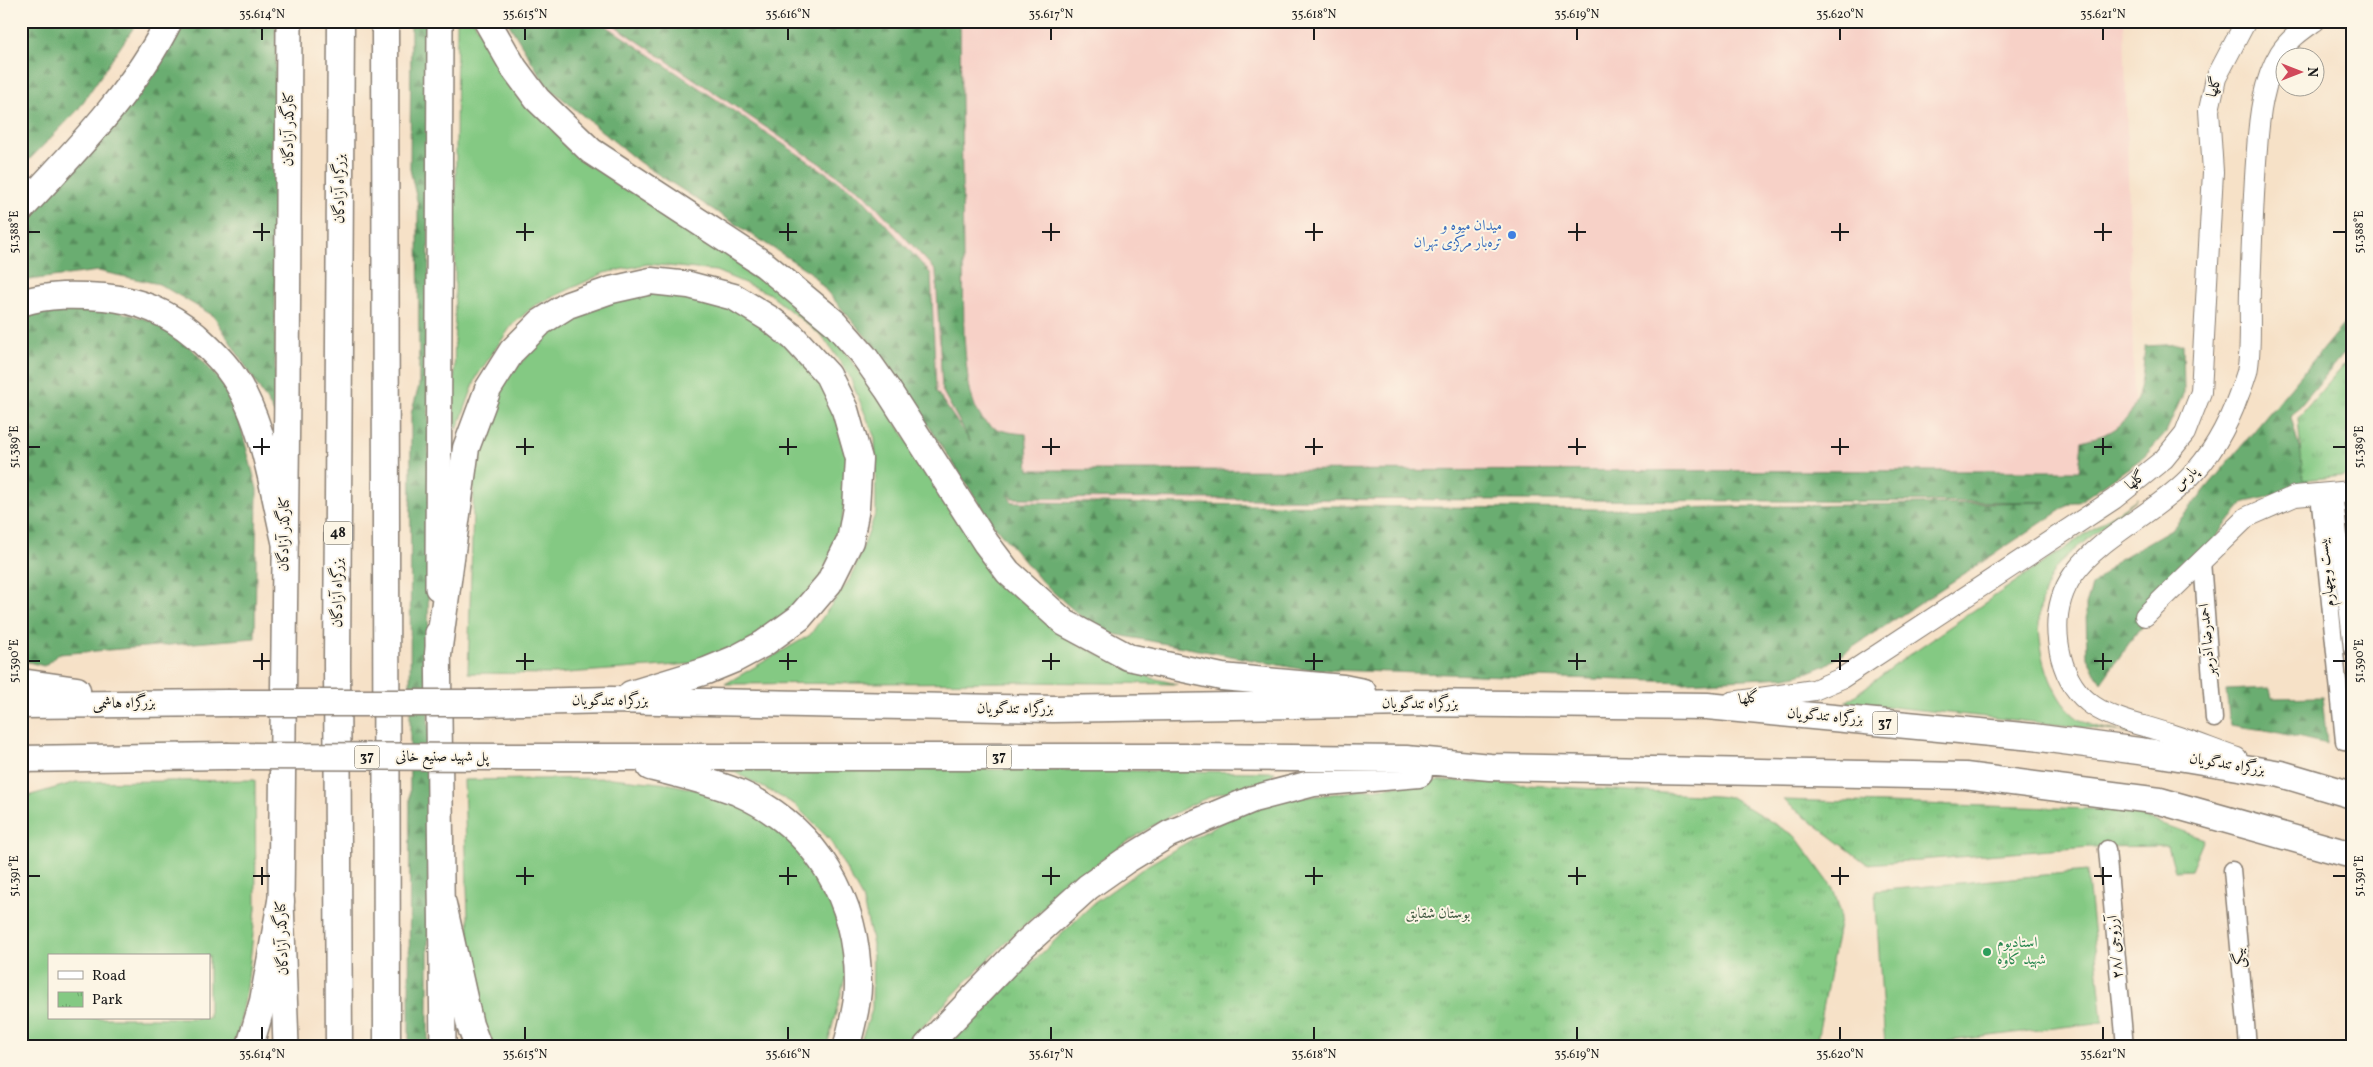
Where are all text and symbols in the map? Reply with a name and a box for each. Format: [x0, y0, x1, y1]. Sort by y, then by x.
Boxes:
text: 35.614°N [239, 7, 285, 23]
text: 35.615°N [503, 7, 547, 23]
text: 35.616°N [766, 7, 811, 23]
text: 35.617°N [1029, 7, 1073, 23]
text: 35.618°N [1292, 7, 1337, 23]
text: 35.619°N [1555, 7, 1600, 23]
text: 35.620°N [1816, 7, 1864, 23]
text: 35.621°N [2080, 7, 2126, 23]
north arrow [2276, 48, 2326, 98]
text: N [2302, 67, 2321, 77]
street label: گلها [2202, 74, 2228, 100]
street label: کنارگذر آزادگان [277, 91, 300, 167]
street label: بزرگراه آزادگان [329, 154, 351, 224]
text: 51.388°E [7, 211, 23, 253]
text: 51.388°E [2352, 211, 2368, 253]
place label: میدان میوه و تره‌بار مرکزی تهران [1414, 216, 1502, 254]
marker: میدان میوه و تره‌بار مرکزی تهران [1506, 229, 1518, 241]
text: 51.389°E [7, 426, 23, 468]
text: 51.389°E [2352, 426, 2368, 468]
street label: پارس [2169, 461, 2204, 496]
street label: گلها [2121, 466, 2151, 496]
street label: کنارگذر آزادگان [272, 496, 296, 572]
road number: 48 [324, 522, 352, 544]
street label: بیست وچهارم [2313, 536, 2342, 608]
street label: بزرگراه آزادگان [327, 558, 349, 628]
street label: احمدرضا آذرمهر [2194, 603, 2222, 679]
text: 51.390°E [7, 639, 23, 683]
text: 51.390°E [2352, 639, 2368, 683]
street label: گلها [1737, 687, 1761, 711]
street label: بزرگراه تندگویان [572, 690, 649, 712]
street label: بزرگراه هاشمی [92, 692, 156, 715]
street label: بزرگراه تندگویان [1382, 693, 1459, 715]
street label: بزرگراه تندگویان [977, 698, 1054, 720]
street label: بزرگراه تندگویان [1786, 702, 1864, 731]
road number: 37 [1872, 711, 1898, 734]
road number: 37 [354, 746, 380, 769]
road number: 37 [986, 746, 1012, 769]
street label: پل شهید صنیع خانی [395, 747, 490, 770]
street label: بزرگراه تندگویان [2188, 748, 2267, 781]
text: 51.391°E [7, 855, 23, 897]
text: 51.391°E [2352, 855, 2368, 897]
street label: کنارگذر آزادگان [269, 900, 295, 976]
park label: بوستان شقایق [1406, 904, 1471, 925]
street label: آرزوجی /۲۸ [2103, 913, 2129, 980]
place label: استادیوم شهید کاوه [1997, 933, 2046, 971]
marker: استادیوم شهید کاوه [1981, 946, 1993, 958]
street label: بیگی [2229, 947, 2251, 969]
legend [48, 954, 210, 1020]
text: Road [92, 966, 126, 987]
text: Park [92, 990, 123, 1011]
text: 35.614°N [239, 1047, 285, 1063]
text: 35.615°N [503, 1047, 547, 1063]
text: 35.616°N [766, 1047, 811, 1063]
text: 35.617°N [1029, 1047, 1073, 1063]
text: 35.618°N [1292, 1047, 1337, 1063]
text: 35.619°N [1555, 1047, 1600, 1063]
text: 35.620°N [1816, 1047, 1864, 1063]
text: 35.621°N [2080, 1047, 2126, 1063]

